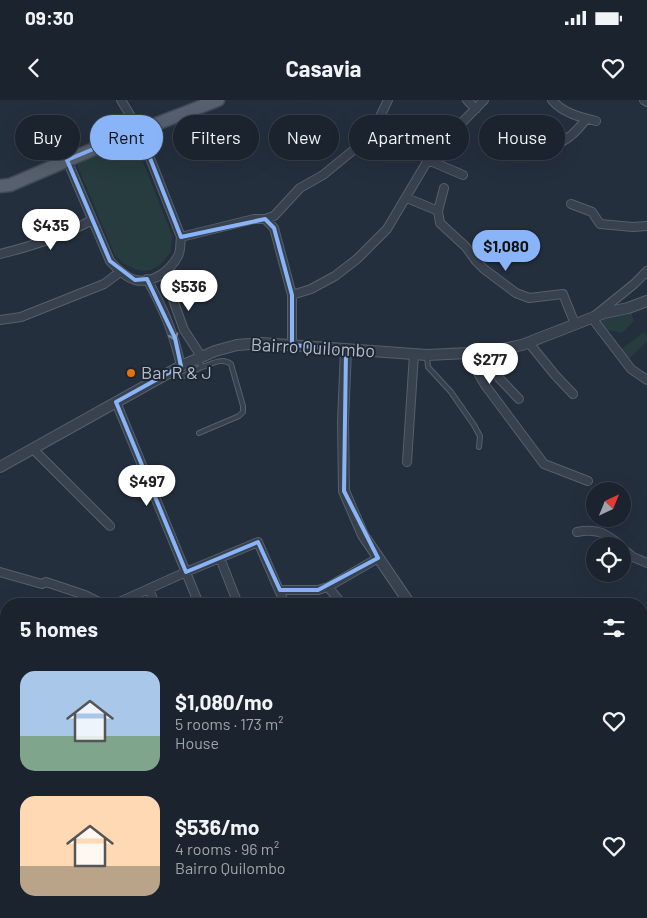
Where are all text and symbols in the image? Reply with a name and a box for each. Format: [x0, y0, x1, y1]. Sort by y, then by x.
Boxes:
text: 09:30 [25, 6, 74, 29]
icon: back [20, 54, 48, 82]
icon: heart [599, 54, 627, 82]
text: Casavia [286, 55, 361, 81]
chip: Buy [15, 115, 80, 160]
chip: Rent [90, 115, 163, 160]
chip: Filters [173, 115, 259, 160]
chip: New [269, 115, 339, 160]
chip: Apartment [349, 115, 469, 160]
chip: House [479, 115, 565, 160]
pin: $435 [21, 208, 81, 251]
text: $435 [33, 215, 69, 234]
pin: $1,080 [465, 230, 547, 272]
text: $1,080 [483, 236, 529, 255]
pin: $536 [159, 270, 219, 312]
text: $536 [171, 276, 207, 295]
one-way arrow [168, 333, 178, 341]
street label: Bairro Quilombo [250, 333, 376, 361]
pin: $277 [460, 342, 520, 385]
text: $277 [473, 349, 507, 368]
place label: Bar R & J [141, 361, 212, 383]
marker: Bar R & J [125, 367, 137, 379]
pin: $497 [117, 464, 177, 507]
text: $497 [129, 471, 165, 490]
north arrow [586, 482, 631, 528]
map controls [586, 482, 631, 582]
button: locate [586, 537, 631, 582]
icon: filters [600, 614, 628, 642]
text: 5 homes [20, 616, 98, 641]
text: $1,080/mo [175, 689, 273, 714]
icon: home [60, 691, 120, 751]
icon: heart [600, 707, 628, 735]
text: 5 rooms · 173 m² [175, 714, 283, 733]
text: House [175, 733, 219, 752]
text: $536/mo [175, 814, 259, 839]
icon: home [60, 816, 120, 876]
icon: heart [600, 832, 628, 860]
text: 4 rooms · 96 m² [175, 839, 279, 858]
text: Bairro Quilombo [175, 858, 286, 877]

